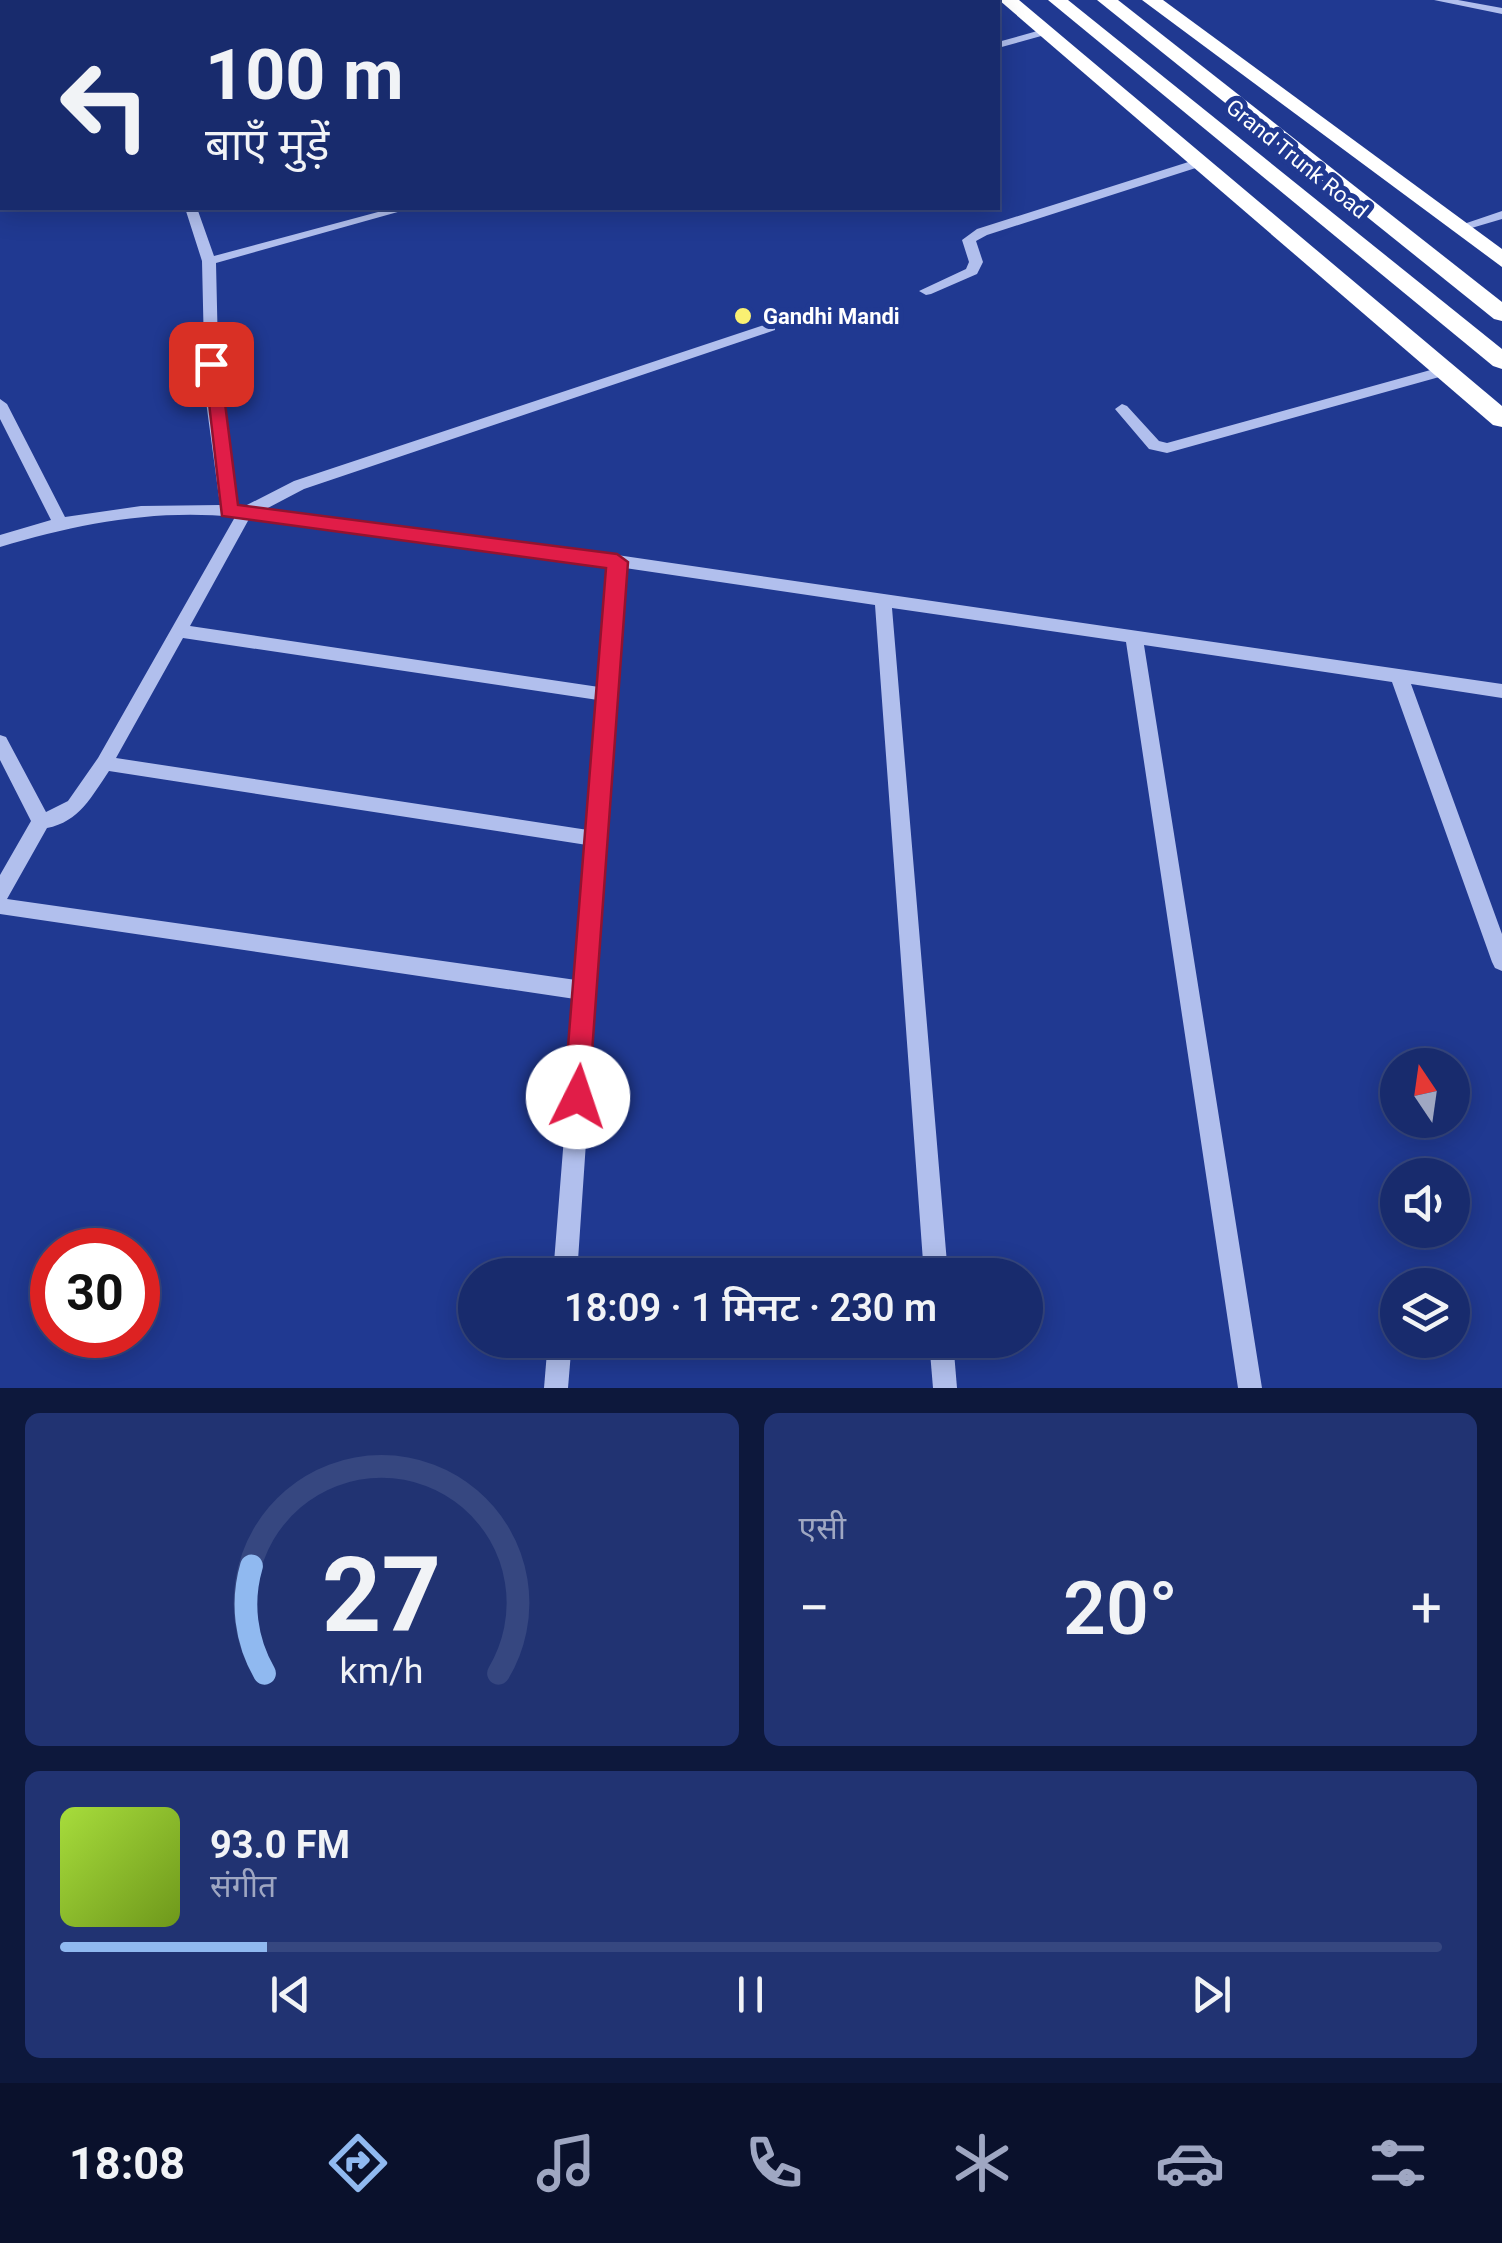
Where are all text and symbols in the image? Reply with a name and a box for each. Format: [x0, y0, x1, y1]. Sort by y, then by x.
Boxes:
text: 100 m [205, 34, 404, 116]
icon: left [40, 40, 170, 170]
street label: Grand Trunk Road [1221, 94, 1373, 224]
text: बाएँ मुड़ें [205, 118, 329, 171]
place label: Gandhi Mandi [763, 304, 900, 329]
marker: Gandhi Mandi [732, 305, 754, 327]
pin [169, 322, 254, 407]
icon: arrive [184, 337, 239, 392]
position arrow [526, 1045, 630, 1149]
north arrow [1380, 1048, 1470, 1138]
map controls [1380, 1048, 1470, 1358]
button: sound [1380, 1158, 1470, 1248]
speed limit sign: 30 [30, 1228, 160, 1358]
button: layers [1380, 1268, 1470, 1358]
text: 18:09 · 1 मिनट · 230 m [564, 1286, 937, 1330]
text: एसी [799, 1509, 846, 1547]
text: 27 [322, 1535, 441, 1656]
text: 20° [1063, 1564, 1178, 1652]
text: − [799, 1576, 830, 1640]
text: + [1411, 1576, 1442, 1640]
text: km/h [340, 1650, 424, 1692]
text: 93.0 FM [210, 1823, 350, 1867]
text: संगीत [210, 1867, 276, 1905]
icon: previous [263, 1967, 318, 2022]
icon: pause [723, 1967, 778, 2022]
icon: next [1184, 1967, 1239, 2022]
icon: directions [323, 2128, 393, 2198]
icon: music [531, 2128, 601, 2198]
icon: phone [739, 2128, 809, 2198]
icon: climate [947, 2128, 1017, 2198]
icon: car [1155, 2128, 1225, 2198]
icon: filters [1363, 2128, 1433, 2198]
text: 18:08 [69, 2137, 185, 2190]

